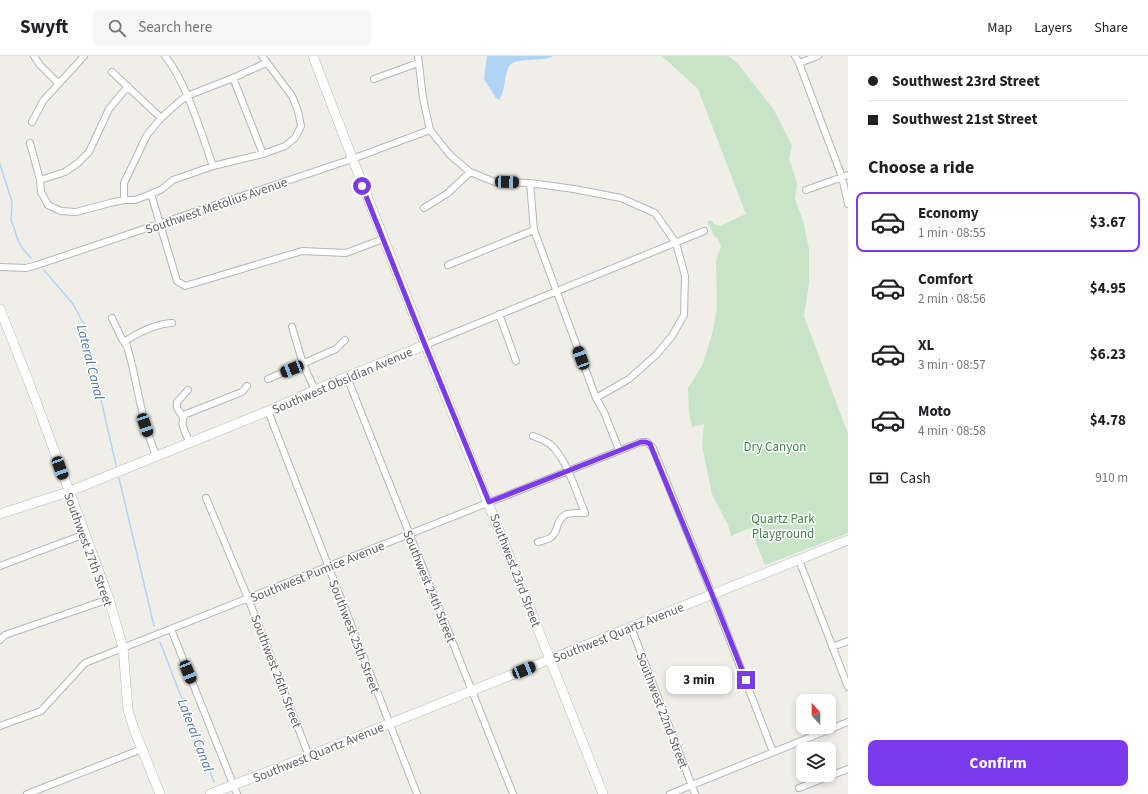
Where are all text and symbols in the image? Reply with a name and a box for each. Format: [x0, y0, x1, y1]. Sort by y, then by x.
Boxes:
search box [92, 10, 372, 46]
text: Swyft [20, 14, 68, 41]
icon: search [106, 17, 128, 39]
text: Search here [138, 17, 212, 38]
text: Map [987, 18, 1012, 38]
text: Layers [1034, 18, 1072, 38]
text: Share [1094, 18, 1128, 38]
text: Southwest 23rd Street [892, 71, 1040, 92]
text: Southwest 21st Street [892, 109, 1037, 130]
text: Choose a ride [868, 155, 974, 180]
street label: Southwest Metolius Avenue [143, 173, 290, 239]
car [495, 176, 519, 188]
route start [353, 177, 371, 195]
text: Economy [918, 203, 979, 224]
icon: car [870, 204, 906, 240]
text: $3.67 [1090, 212, 1126, 233]
text: 1 min · 08:55 [918, 224, 986, 242]
text: Comfort [918, 269, 973, 290]
icon: car [870, 270, 906, 306]
text: $4.95 [1090, 278, 1126, 299]
text: 2 min · 08:56 [918, 290, 986, 308]
water label: Lateral Canal [71, 323, 109, 402]
text: XL [918, 335, 934, 356]
icon: car [870, 336, 906, 372]
street label: Southwest Obsidian Avenue [269, 343, 416, 419]
text: $6.23 [1090, 344, 1126, 365]
car [571, 345, 591, 371]
text: 3 min · 08:57 [918, 356, 986, 374]
car [279, 359, 305, 379]
text: Moto [918, 401, 951, 422]
icon: car [870, 402, 906, 438]
text: $4.78 [1090, 410, 1126, 431]
car [135, 412, 155, 438]
text: 4 min · 08:58 [918, 422, 986, 440]
park label: Dry Canyon [744, 438, 806, 456]
car [50, 455, 70, 481]
icon: cash [868, 467, 890, 489]
text: Cash [900, 468, 931, 489]
text: 910 m [1095, 469, 1128, 487]
street label: Southwest 27th Street [59, 490, 117, 609]
park label: Quartz Park Playground [751, 510, 815, 543]
street label: Southwest 23rd Street [485, 511, 545, 630]
street label: Southwest 24th Street [398, 527, 460, 646]
street label: Southwest Pumice Avenue [247, 537, 387, 607]
street label: Southwest 25th Street [324, 577, 384, 696]
street label: Southwest Quartz Avenue [550, 598, 687, 667]
street label: Southwest 26th Street [246, 612, 306, 731]
street label: Southwest 22nd Street [632, 650, 693, 772]
car [178, 659, 198, 685]
car [511, 660, 537, 680]
callout: 3 min [666, 666, 732, 694]
text: 3 min [683, 671, 715, 689]
route end [737, 671, 755, 689]
north arrow [796, 694, 836, 734]
map controls [796, 694, 836, 782]
water label: Lateral Canal [172, 696, 218, 775]
street label: Southwest Quartz Avenue [250, 718, 387, 787]
button: Confirm [868, 740, 1128, 786]
button: layers [796, 742, 836, 782]

